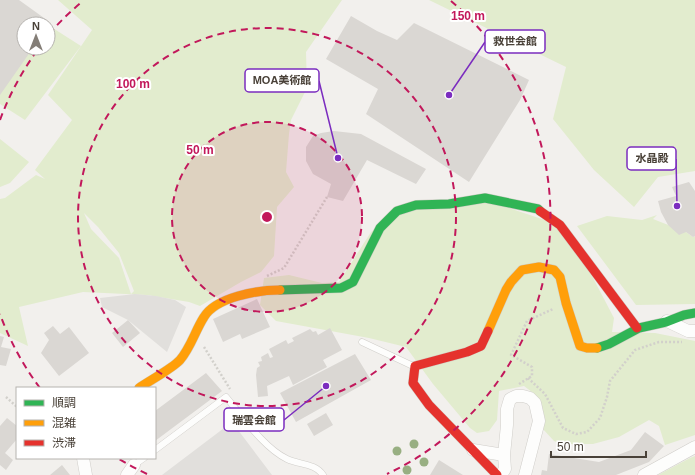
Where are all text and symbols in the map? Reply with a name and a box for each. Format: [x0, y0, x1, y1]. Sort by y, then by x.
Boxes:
text: 150 m [451, 9, 485, 23]
north arrow [16, 16, 56, 56]
text: N [32, 20, 40, 32]
callout: 救世会館 [485, 30, 545, 53]
text: 救世会館 [493, 35, 537, 47]
callout: MOA美術館 [245, 69, 319, 92]
text: MOA美術館 [253, 74, 311, 86]
text: 100 m [116, 77, 150, 91]
text: 50 m [186, 143, 214, 157]
callout: 水晶殿 [627, 147, 676, 170]
text: 水晶殿 [636, 152, 669, 164]
centre of rings [260, 210, 274, 224]
legend [16, 387, 156, 459]
text: 順調 [52, 396, 76, 410]
callout: 瑞雲会館 [224, 408, 284, 431]
text: 瑞雲会館 [232, 414, 276, 426]
text: 混雑 [52, 416, 76, 430]
scale bar [551, 433, 646, 459]
text: 渋滞 [52, 436, 76, 450]
text: 50 m [557, 440, 584, 454]

